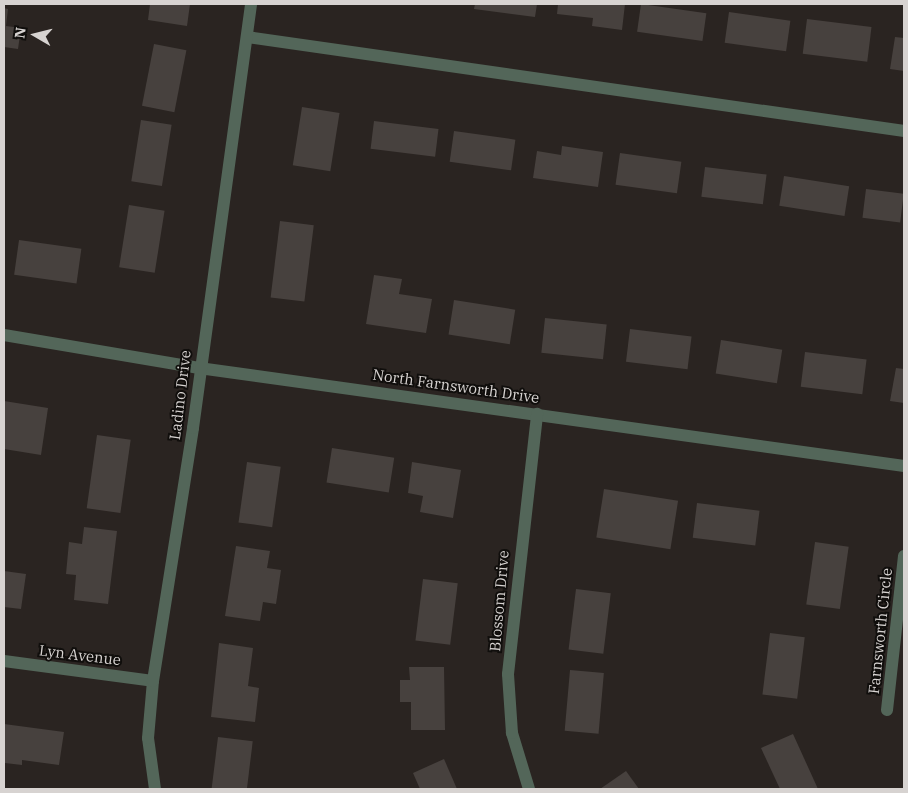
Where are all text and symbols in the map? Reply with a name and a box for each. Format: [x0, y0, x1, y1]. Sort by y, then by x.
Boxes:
north arrow [10, 10, 60, 60]
text: N [10, 26, 30, 40]
street label: Ladino Drive [166, 349, 194, 441]
street label: North Farnsworth Drive [371, 365, 541, 407]
street label: Blossom Drive [486, 550, 512, 652]
street label: Farnsworth Circle [864, 567, 896, 695]
street label: Lyn Avenue [38, 641, 122, 669]

